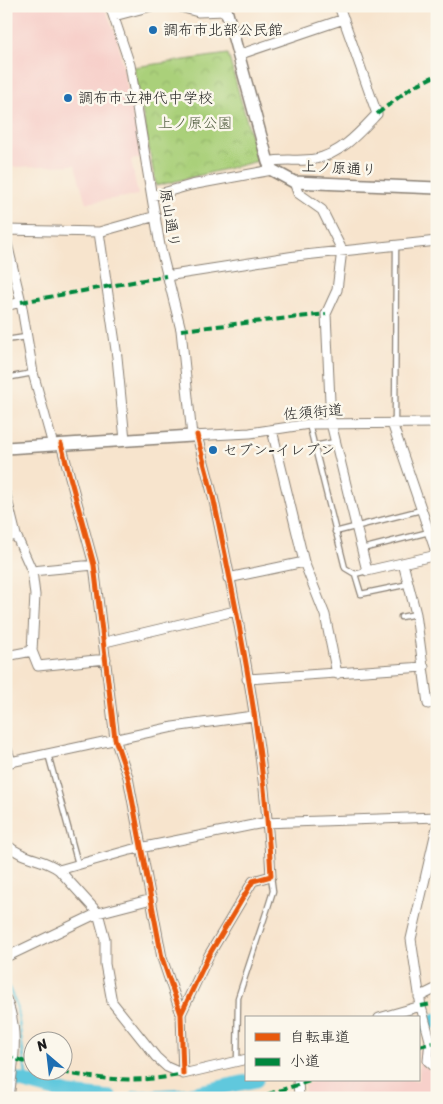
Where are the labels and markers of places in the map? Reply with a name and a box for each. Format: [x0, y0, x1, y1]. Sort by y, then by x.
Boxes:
place label: 調布市北部公民館 [163, 17, 283, 43]
marker: 調布市北部公民館 [147, 24, 159, 36]
place label: 調布市立神代中学校 [78, 85, 213, 111]
marker: 調布市立神代中学校 [62, 92, 74, 104]
place label: セブン-イレブン [223, 437, 335, 463]
marker: セブン-イレブン [207, 444, 219, 456]

